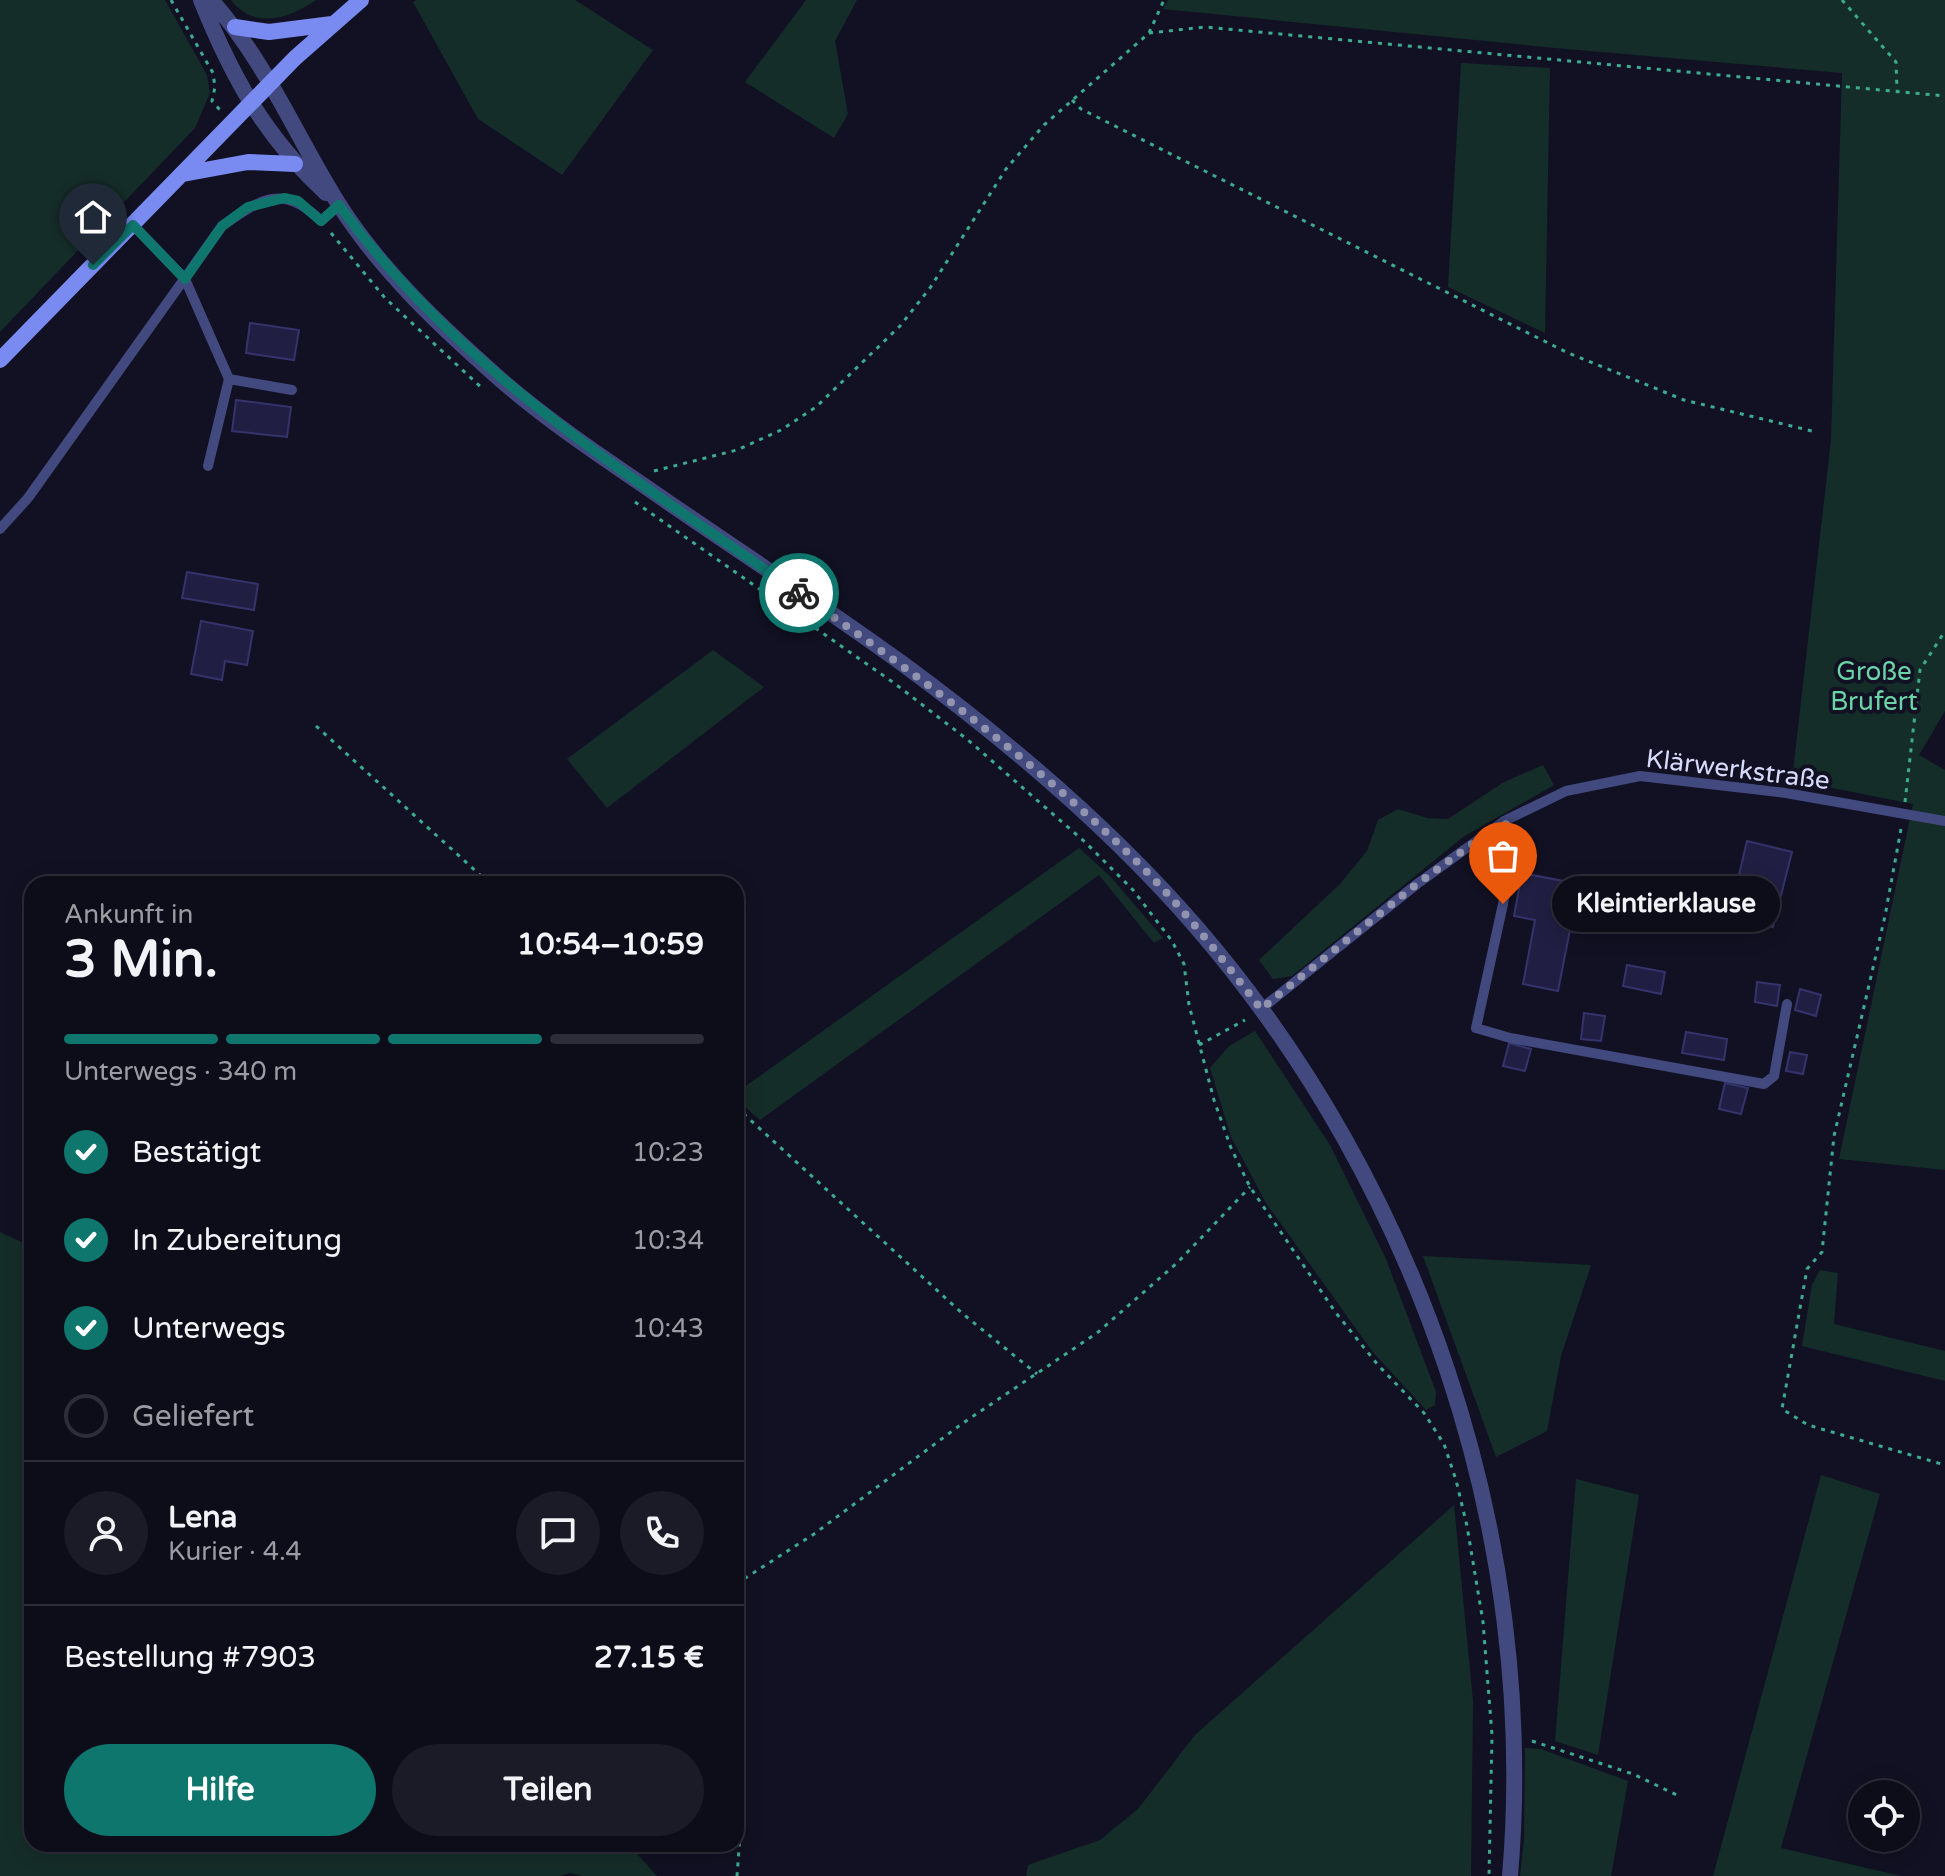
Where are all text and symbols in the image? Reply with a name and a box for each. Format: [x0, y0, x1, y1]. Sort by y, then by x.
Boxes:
pin [59, 183, 127, 265]
icon: home [71, 195, 115, 239]
courier [759, 553, 839, 633]
icon: bike [777, 571, 821, 615]
park label: Große Brufert [1830, 656, 1918, 717]
street label: Klärwerkstraße [1644, 743, 1832, 796]
pin [1469, 822, 1537, 904]
icon: bag [1481, 834, 1525, 878]
callout: Kleintierklause [1551, 876, 1779, 932]
text: Kleintierklause [1576, 888, 1756, 919]
text: Ankunft in [64, 899, 193, 930]
text: 10:54–10:59 [517, 926, 704, 963]
text: 3 Min. [64, 928, 218, 991]
text: Unterwegs · 340 m [64, 1056, 297, 1087]
icon: check [64, 1130, 108, 1174]
text: Bestätigt [132, 1134, 261, 1171]
text: 10:23 [632, 1137, 704, 1168]
icon: check [64, 1218, 108, 1262]
text: In Zubereitung [132, 1222, 342, 1259]
text: 10:34 [632, 1225, 704, 1256]
icon: check [64, 1306, 108, 1350]
text: Unterwegs [132, 1310, 286, 1347]
text: 10:43 [632, 1313, 704, 1344]
text: Geliefert [132, 1398, 254, 1435]
button: person [64, 1491, 148, 1575]
button: chat [516, 1491, 600, 1575]
button: phone [620, 1491, 704, 1575]
text: Lena [168, 1499, 237, 1536]
text: Kurier · 4.4 [168, 1536, 302, 1567]
text: Bestellung #7903 [64, 1639, 316, 1676]
text: 27.15 € [594, 1639, 704, 1676]
button: Hilfe [64, 1744, 376, 1836]
button: Teilen [392, 1744, 704, 1836]
map controls [1848, 1780, 1920, 1852]
button: locate [1848, 1780, 1920, 1852]

